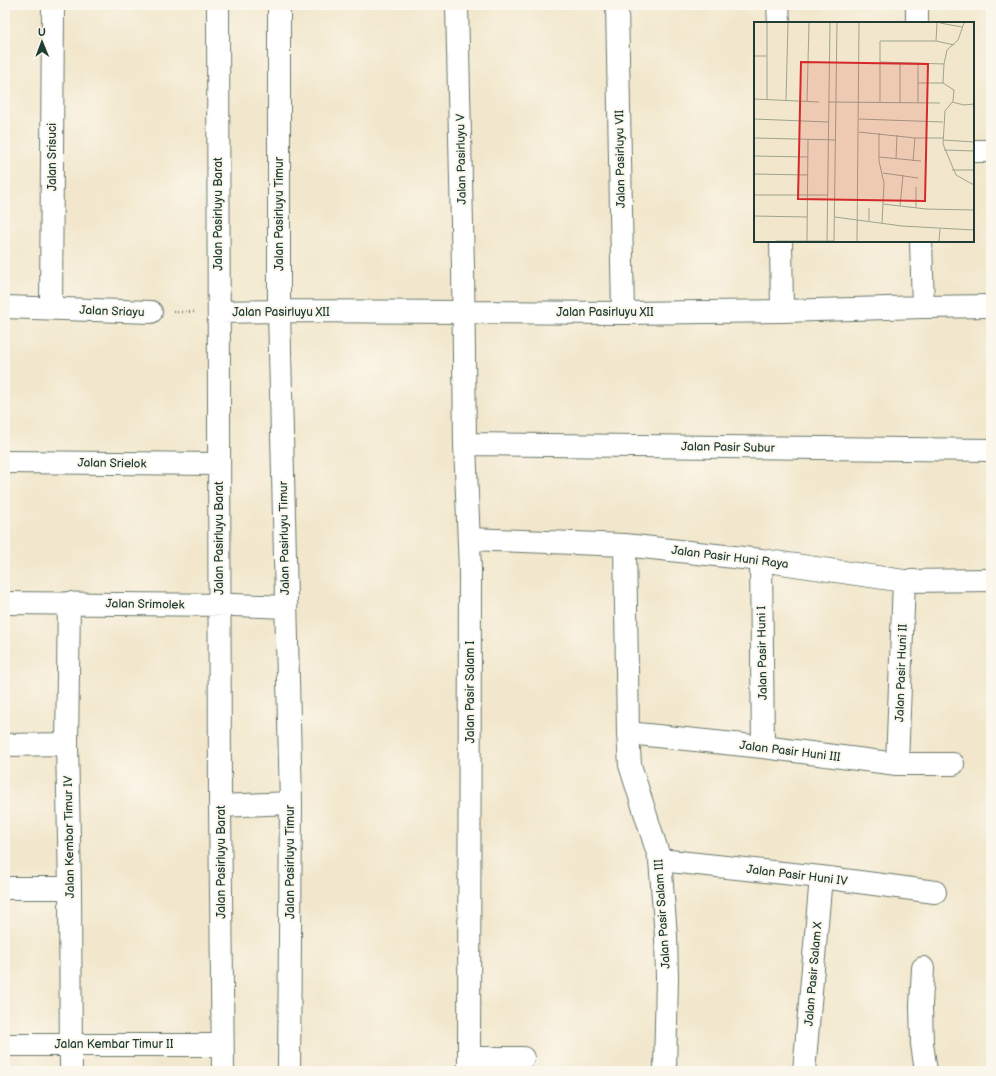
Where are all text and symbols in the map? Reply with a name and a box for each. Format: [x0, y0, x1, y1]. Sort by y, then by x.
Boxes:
north arrow [22, 22, 62, 62]
inset map [754, 22, 974, 242]
text: U [38, 26, 46, 39]
street label: Jalan Pasirluyu VII [612, 109, 629, 208]
street label: Jalan Pasirluyu V [453, 113, 470, 205]
street label: Jalan Srisuci [45, 123, 60, 191]
street label: Jalan Pasirluyu Timur [272, 156, 287, 271]
street label: Jalan Pasirluyu Barat [211, 157, 226, 271]
street label: Jalan Sriayu [79, 303, 145, 320]
street label: Jalan Pasirluyu XII [232, 305, 330, 320]
street label: Jalan Pasirluyu XII [556, 305, 654, 320]
street label: Jalan Pasir Subur [681, 439, 776, 456]
street label: Jalan Srielok [77, 455, 147, 472]
street label: Jalan Pasirluyu Timur [276, 480, 293, 595]
street label: Jalan Pasirluyu Barat [212, 481, 227, 595]
street label: Jalan Pasir Huni Raya [671, 543, 790, 572]
street label: Jalan Srimolek [106, 596, 185, 613]
street label: Jalan Pasir Huni I [754, 605, 771, 700]
street label: Jalan Pasir Huni II [892, 623, 911, 722]
street label: Jalan Pasir Salam I [463, 640, 478, 743]
street label: Jalan Pasir Huni III [738, 738, 842, 765]
street label: Jalan Kembar Timur IV [61, 775, 78, 898]
street label: Jalan Pasirluyu Timur [283, 804, 298, 919]
street label: Jalan Pasirluyu Barat [214, 805, 229, 919]
street label: Jalan Pasir Salam III [651, 858, 674, 969]
street label: Jalan Pasir Huni IV [746, 862, 849, 889]
street label: Jalan Pasir Salam X [801, 921, 826, 1027]
street label: Jalan Kembar Timur II [55, 1037, 174, 1052]

